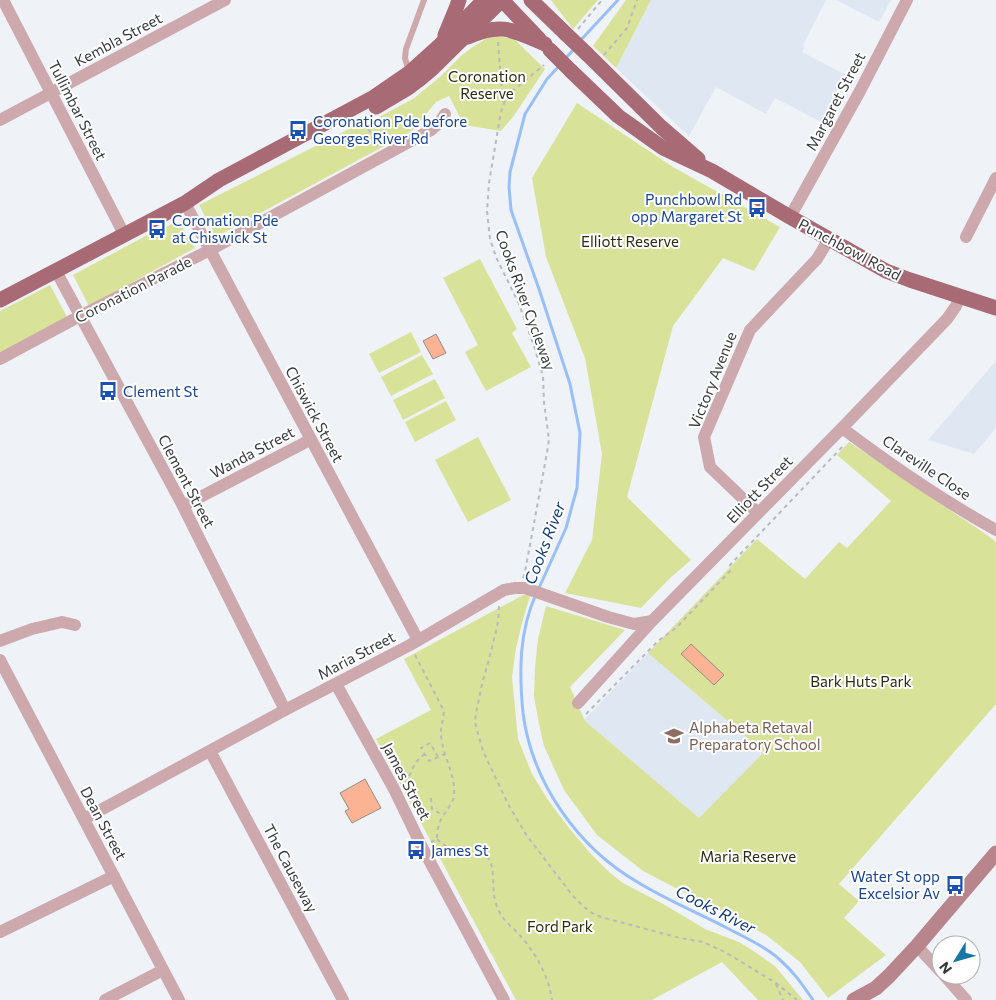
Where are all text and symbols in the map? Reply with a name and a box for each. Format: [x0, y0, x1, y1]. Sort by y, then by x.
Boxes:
street label: Kembla Street [71, 8, 165, 70]
street label: Margaret Street [801, 49, 869, 153]
street label: Tullimbar Street [45, 57, 111, 163]
park label: Coronation Reserve [448, 67, 526, 102]
place label: Coronation Pde before Georges River Rd [313, 112, 467, 147]
bus stop icon: Coronation Pde before Georges River Rd [287, 119, 309, 141]
place label: Punchbowl Rd opp Margaret St [631, 190, 742, 225]
bus stop icon: Punchbowl Rd opp Margaret St [746, 197, 768, 219]
place label: Coronation Pde at Chiswick St [172, 211, 279, 246]
street label: Punchbowl Road [796, 214, 904, 284]
bus stop icon: Coronation Pde at Chiswick St [146, 218, 168, 240]
street label: Cooks River Cycleway [492, 227, 560, 373]
park label: Elliott Reserve [581, 232, 679, 250]
street label: Coronation Parade [72, 252, 194, 326]
street label: Victory Avenue [684, 329, 740, 431]
street label: Chiswick Street [282, 363, 348, 465]
bus stop icon: Clement St [97, 380, 119, 402]
place label: Clement St [123, 382, 198, 400]
street label: Wanda Street [207, 422, 297, 482]
street label: Clement Street [155, 431, 219, 531]
street label: Clareville Close [879, 431, 975, 503]
street label: Elliott Street [722, 452, 796, 526]
water label: Cooks River [520, 499, 569, 587]
street label: Maria Street [314, 627, 398, 683]
park label: Bark Huts Park [810, 672, 912, 690]
place label: Alphabeta Retaval Preparatory School [689, 718, 821, 753]
school or university icon: Alphabeta Retaval Preparatory School [663, 725, 685, 747]
street label: James Street [379, 739, 435, 823]
street label: Dean Street [77, 783, 131, 863]
street label: The Causeway [260, 821, 322, 915]
bus stop icon: James St [405, 839, 427, 861]
place label: James St [431, 841, 489, 859]
park label: Maria Reserve [700, 847, 796, 865]
place label: Water St opp Excelsior Av [850, 867, 940, 902]
bus stop icon: Water St opp Excelsior Av [944, 874, 966, 896]
water label: Cooks River [673, 881, 760, 937]
park label: Ford Park [527, 917, 593, 935]
north arrow [931, 935, 981, 985]
text: N [935, 959, 955, 977]

